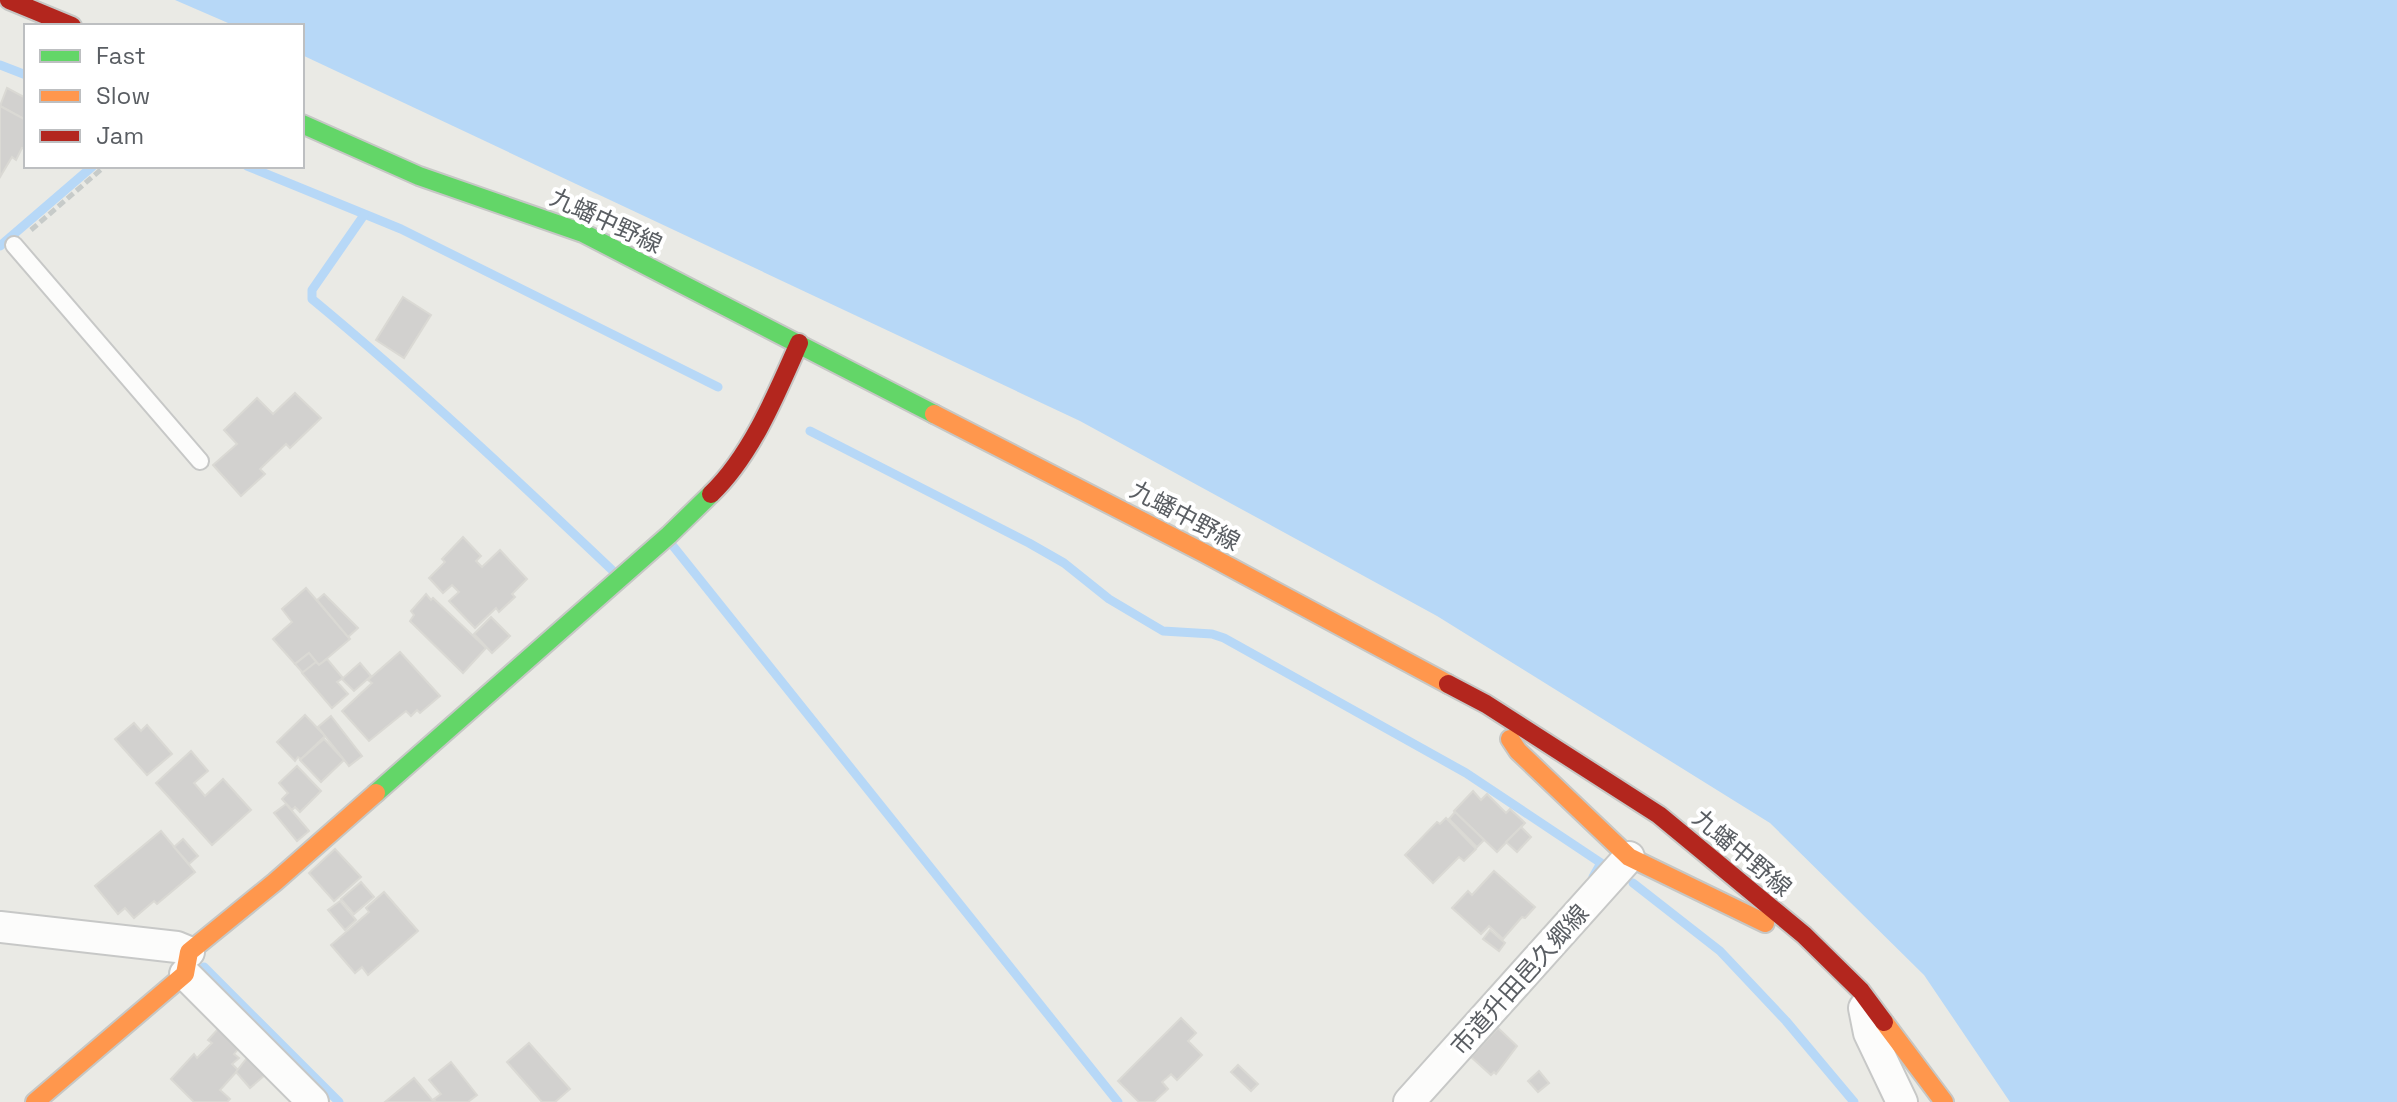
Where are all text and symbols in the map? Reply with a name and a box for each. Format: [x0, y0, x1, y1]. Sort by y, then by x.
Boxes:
legend [24, 24, 304, 168]
text: Fast [96, 40, 146, 71]
text: Slow [96, 80, 150, 111]
text: Jam [96, 120, 144, 151]
street label: 九蟠中野線 [545, 181, 667, 260]
street label: 九蟠中野線 [1125, 474, 1245, 557]
street label: 九蟠中野線 [1686, 802, 1798, 903]
street label: 市道升田邑久郷線 [1444, 898, 1595, 1061]

